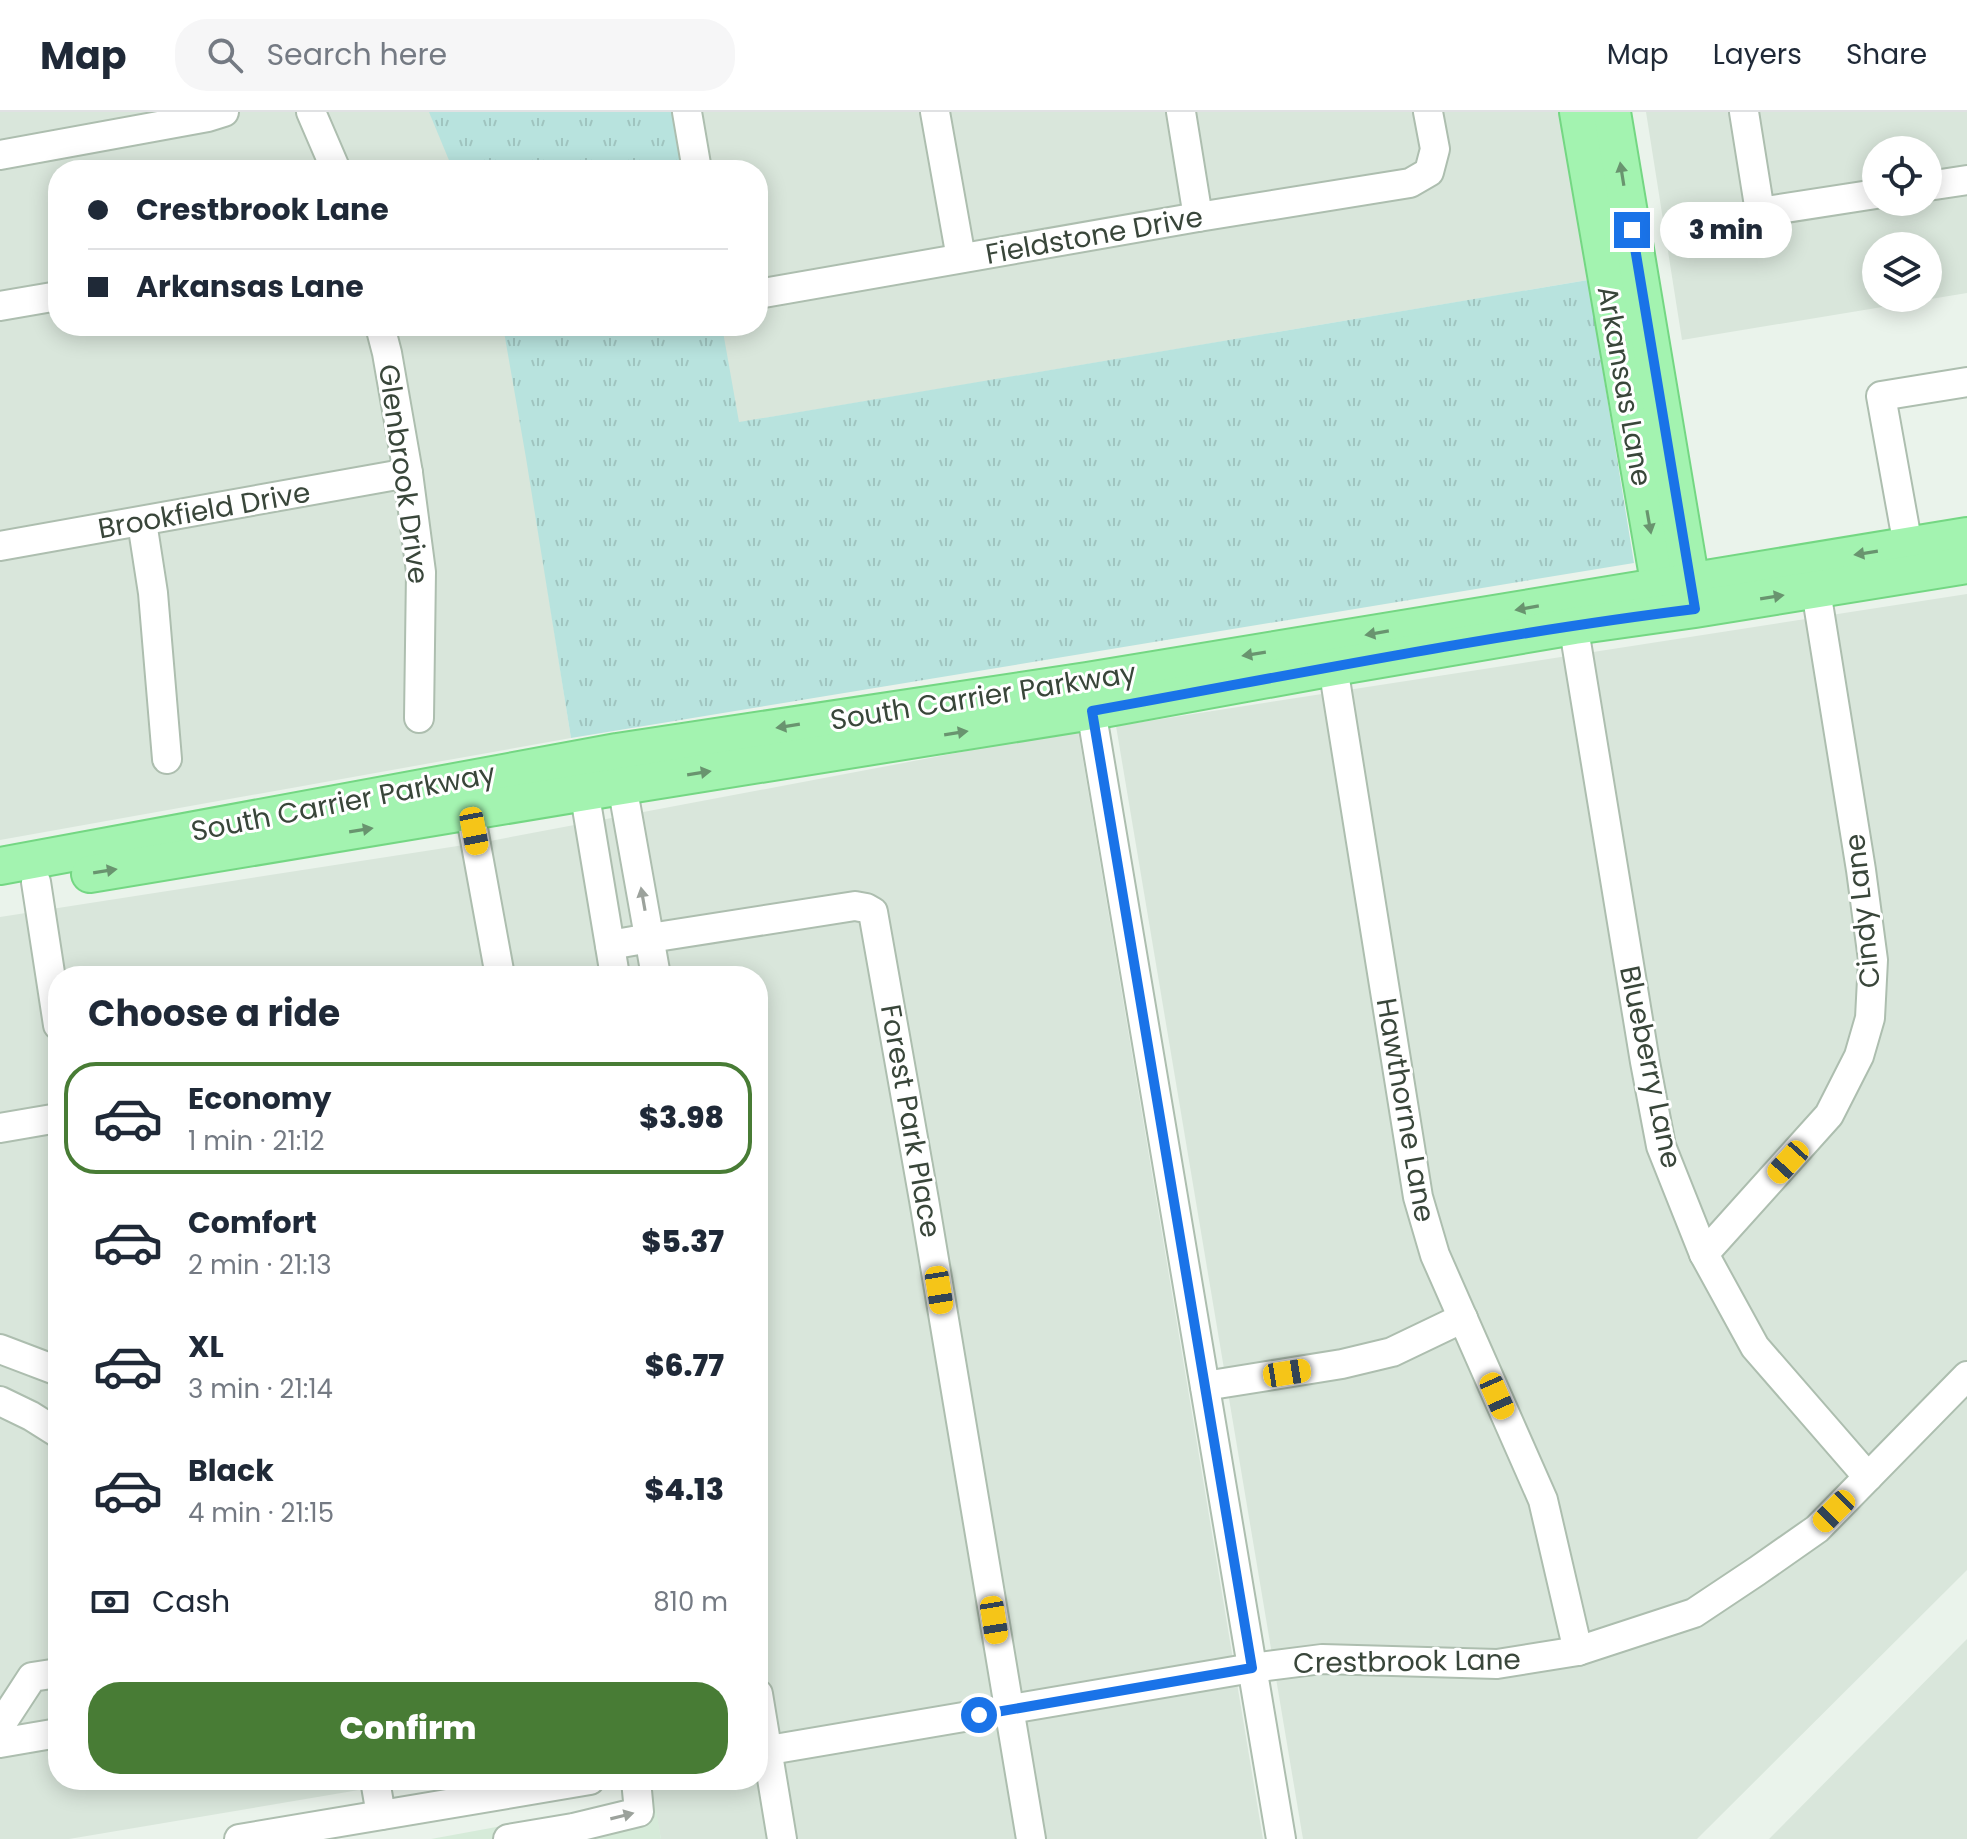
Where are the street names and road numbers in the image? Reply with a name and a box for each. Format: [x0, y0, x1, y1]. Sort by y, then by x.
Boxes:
street label: Fieldstone Drive [982, 197, 1206, 274]
street label: Arkansas Lane [1588, 283, 1661, 489]
street label: Glenbrook Drive [369, 362, 438, 586]
street label: Brookfield Drive [95, 473, 313, 548]
street label: South Carrier Parkway [827, 653, 1139, 740]
street label: South Carrier Parkway [188, 754, 499, 851]
street label: Cindy Lane [1835, 832, 1890, 990]
street label: Blueberry Lane [1610, 962, 1691, 1172]
street label: Hawthorne Lane [1367, 995, 1444, 1225]
street label: Forest Park Place [871, 1001, 950, 1241]
street label: Crestbrook Lane [1293, 1640, 1521, 1683]

